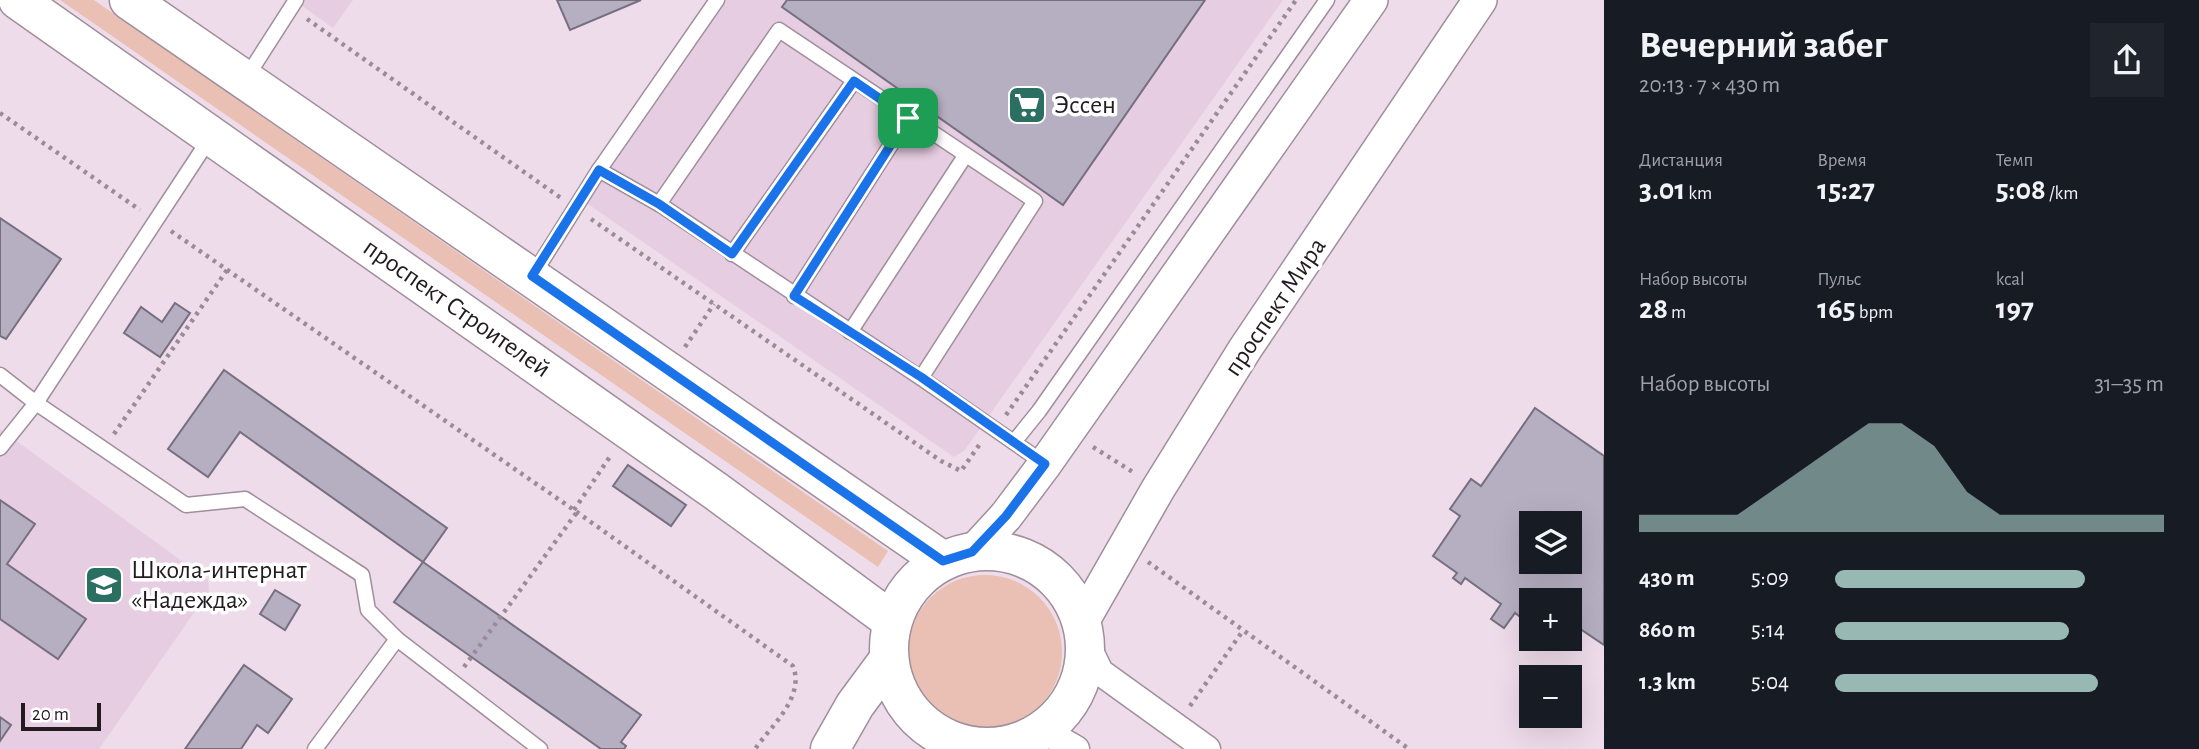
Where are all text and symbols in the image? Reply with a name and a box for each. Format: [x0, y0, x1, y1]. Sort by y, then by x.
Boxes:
button: share [2090, 23, 2164, 97]
text: Вечерний забег [1639, 27, 1888, 65]
text: 20:13 · 7 × 430 m [1639, 74, 1780, 97]
supermarket icon: Эссен [1006, 84, 1048, 126]
pin [878, 88, 938, 148]
place label: Эссен [1054, 92, 1116, 118]
icon: arrive [889, 99, 927, 137]
text: Дистанция [1639, 151, 1723, 170]
text: Время [1817, 151, 1867, 170]
text: Темп [1996, 151, 2034, 170]
text: 3.01 [1639, 175, 1685, 205]
text: 15:27 [1817, 175, 1875, 205]
text: 5:08 [1996, 175, 2046, 205]
text: km [1685, 184, 1712, 203]
text: /km [2046, 184, 2078, 203]
street label: проспект Мира [1219, 233, 1331, 381]
street label: проспект Строителей [359, 234, 555, 382]
text: Набор высоты [1639, 270, 1748, 289]
text: Пульс [1817, 270, 1861, 289]
text: kcal [1996, 270, 2025, 289]
text: 28 [1639, 294, 1668, 324]
text: 165 [1817, 294, 1856, 324]
text: 197 [1996, 294, 2034, 324]
text: m [1668, 303, 1686, 322]
text: bpm [1856, 303, 1893, 322]
text: Набор высоты [1639, 373, 1771, 396]
text: 31–35 m [2094, 373, 2164, 396]
map controls [1519, 511, 1582, 728]
button: layers [1519, 511, 1582, 574]
place label: Школа-интернат «Надежда» [131, 557, 307, 613]
school or university icon: Школа-интернат «Надежда» [83, 564, 125, 606]
text: 430 m [1639, 567, 1695, 590]
text: 5:09 [1751, 567, 1789, 590]
button: + [1519, 588, 1582, 651]
text: 860 m [1639, 619, 1695, 642]
text: 5:14 [1751, 619, 1785, 642]
button: − [1519, 665, 1582, 728]
text: 1.3 km [1639, 671, 1696, 694]
text: 5:04 [1751, 671, 1789, 694]
scale bar [21, 700, 102, 732]
text: 20 m [32, 705, 69, 724]

